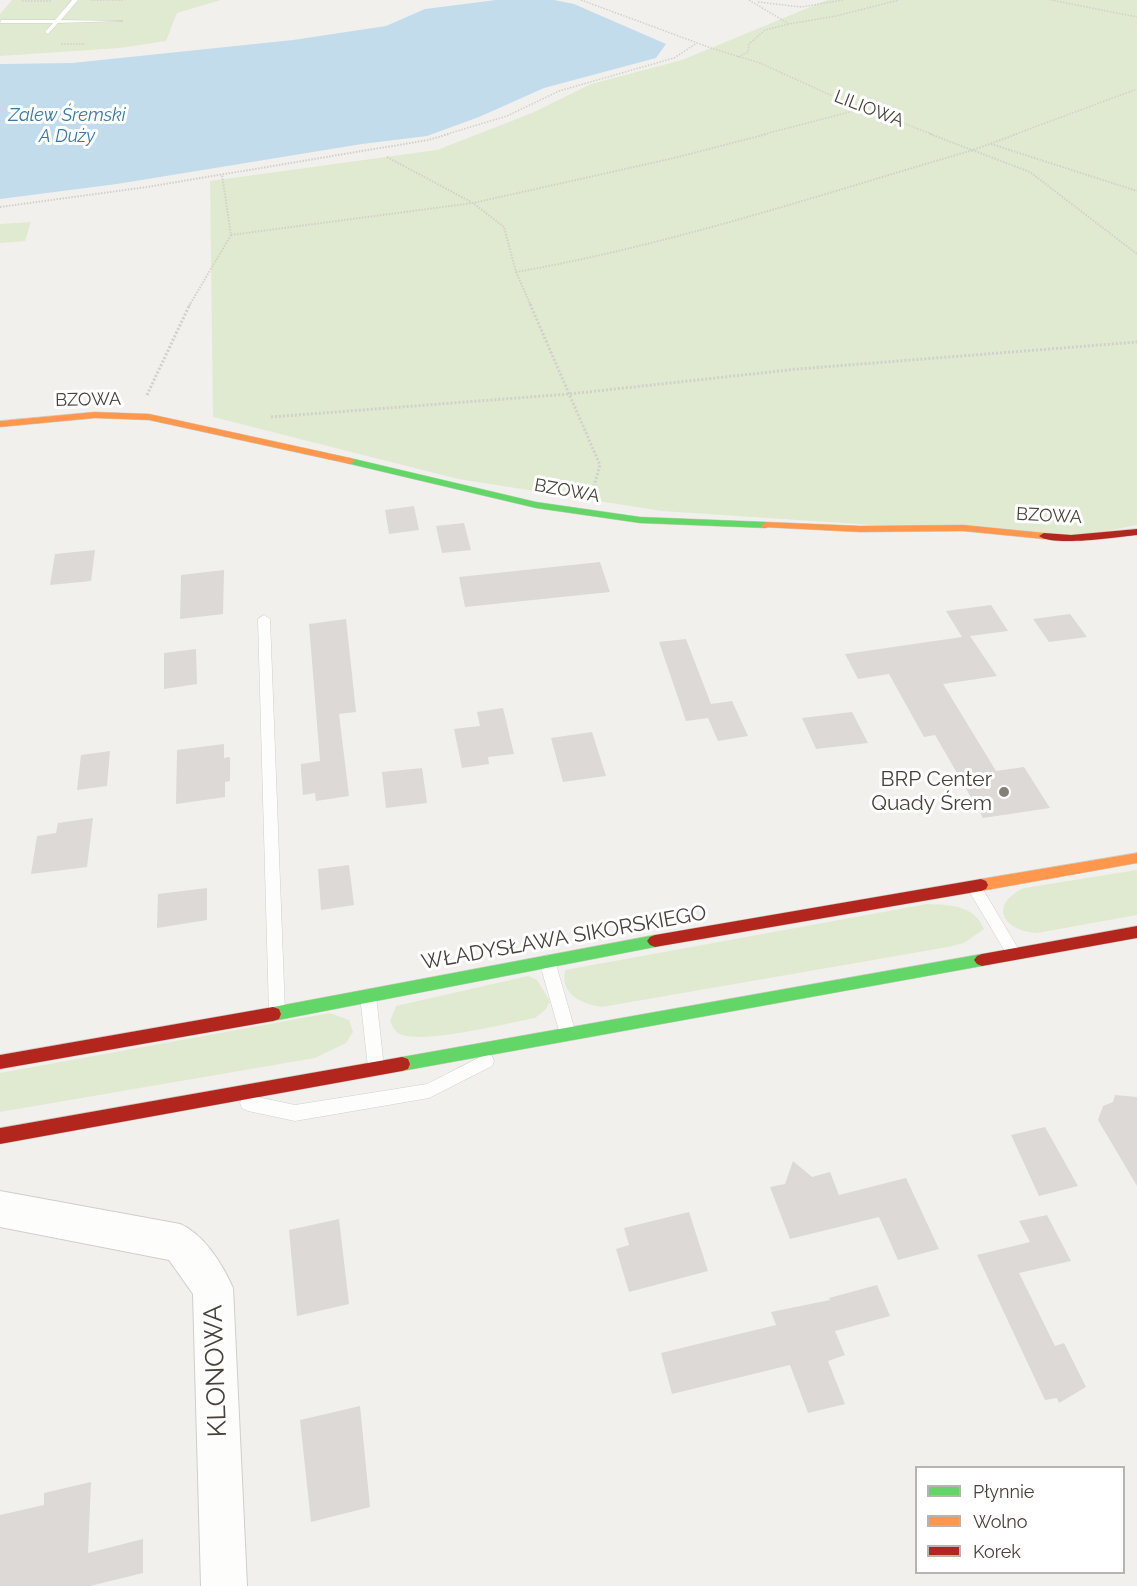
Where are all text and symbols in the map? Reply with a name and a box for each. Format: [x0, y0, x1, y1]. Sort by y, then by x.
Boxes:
street label: LILIOWA [831, 86, 907, 132]
water label: Zalew Śremski A Duży [8, 105, 126, 148]
street label: BZOWA [55, 389, 121, 411]
street label: BZOWA [533, 475, 601, 507]
street label: BZOWA [1016, 503, 1082, 529]
place label: BRP Center Quady Śrem [871, 767, 992, 817]
marker: BRP Center Quady Śrem [997, 785, 1011, 799]
street label: WŁADYSŁAWA SIKORSKIEGO [420, 900, 708, 976]
street label: KLONOWA [198, 1304, 234, 1438]
legend [915, 1466, 1125, 1574]
text: Płynnie [973, 1481, 1034, 1502]
text: Wolno [973, 1511, 1027, 1532]
text: Korek [973, 1541, 1021, 1562]

